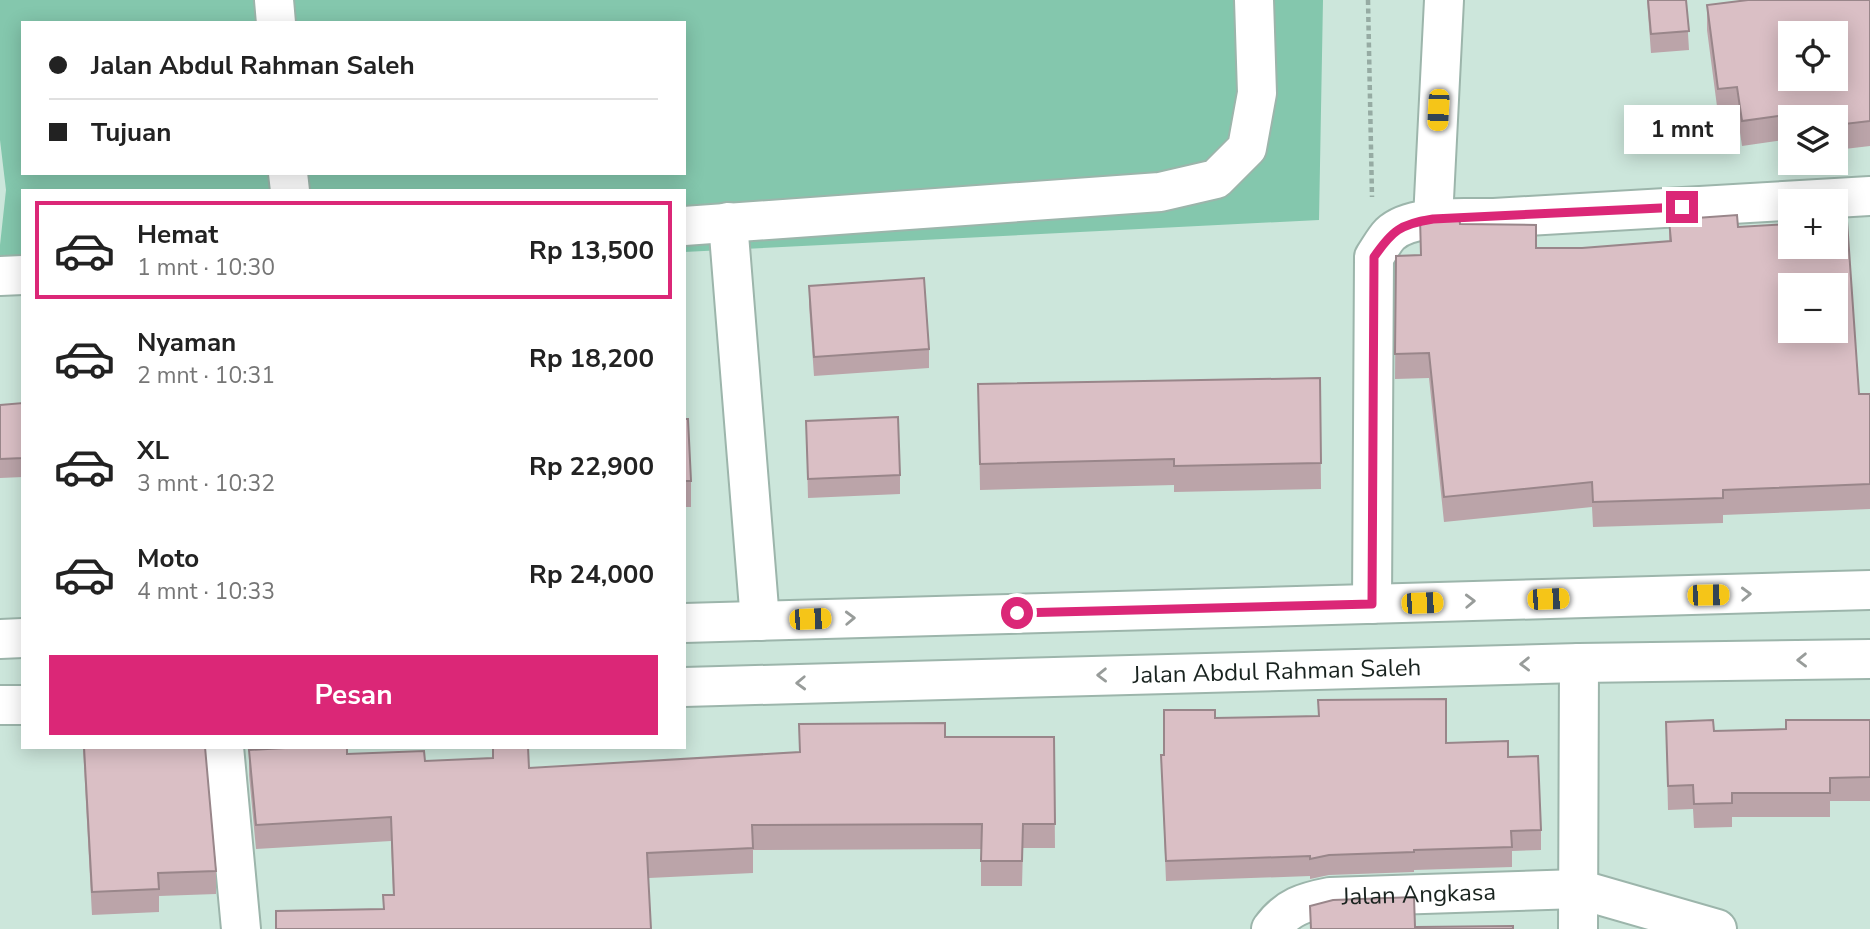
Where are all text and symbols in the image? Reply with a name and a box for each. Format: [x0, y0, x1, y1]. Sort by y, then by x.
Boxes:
map controls [1778, 21, 1848, 343]
button: locate [1778, 21, 1848, 91]
text: Jalan Abdul Rahman Saleh [91, 48, 415, 83]
car [1427, 88, 1450, 132]
button: layers [1778, 105, 1848, 175]
callout: 1 mnt [1624, 106, 1740, 154]
text: 1 mnt [1651, 114, 1713, 145]
text: Tujuan [91, 115, 171, 150]
button: + [1778, 189, 1848, 259]
route end [1666, 191, 1698, 223]
text: Hemat [137, 217, 218, 252]
icon: car [53, 219, 116, 282]
text: Rp 13,500 [529, 233, 654, 268]
text: 1 mnt · 10:30 [137, 252, 275, 283]
button: − [1778, 273, 1848, 343]
text: Nyaman [137, 325, 236, 360]
icon: car [53, 327, 116, 390]
text: Rp 18,200 [529, 341, 654, 376]
text: 2 mnt · 10:31 [137, 360, 275, 391]
text: XL [137, 433, 169, 468]
icon: car [53, 435, 116, 498]
text: Rp 22,900 [529, 449, 654, 484]
text: 3 mnt · 10:32 [137, 468, 275, 499]
text: Moto [137, 541, 199, 576]
icon: car [53, 543, 116, 606]
text: Rp 24,000 [529, 557, 654, 592]
text: 4 mnt · 10:33 [137, 576, 275, 607]
car [1687, 584, 1730, 606]
one-way arrow [1741, 586, 1752, 601]
car [1527, 588, 1570, 610]
car [1401, 592, 1444, 614]
one-way arrow [1465, 593, 1475, 609]
route start [1001, 597, 1033, 629]
car [789, 608, 832, 630]
one-way arrow [846, 610, 856, 626]
street label: Jalan Abdul Rahman Saleh [1131, 651, 1422, 691]
one-way arrow [1796, 652, 1807, 668]
button: Pesan [49, 655, 658, 735]
one-way arrow [1520, 657, 1531, 672]
one-way arrow [1096, 667, 1107, 682]
one-way arrow [795, 675, 806, 691]
street label: Jalan Angkasa [1340, 876, 1496, 913]

